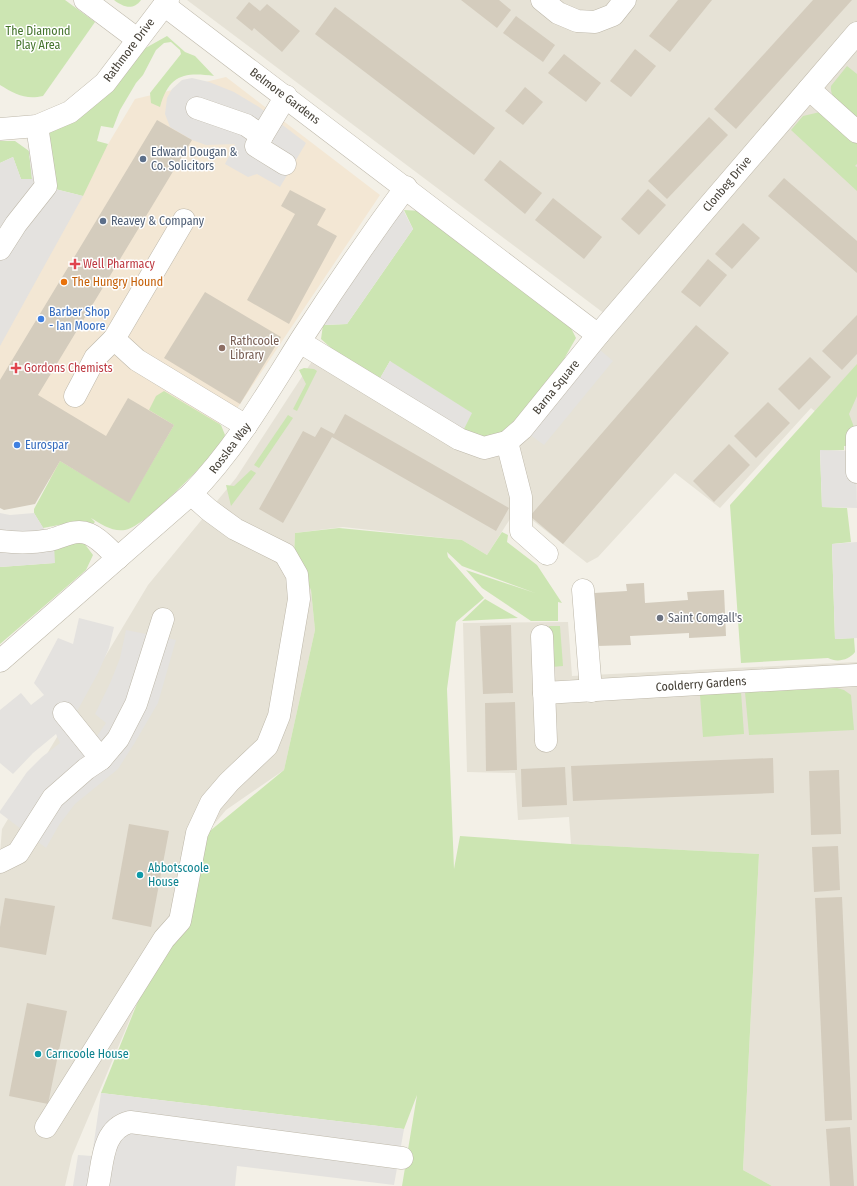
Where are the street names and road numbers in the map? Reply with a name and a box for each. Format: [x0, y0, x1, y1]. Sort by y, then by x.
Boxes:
street label: Rathmore Drive [101, 15, 158, 85]
street label: Belmore Gardens [247, 65, 323, 127]
street label: Clonbeg Drive [700, 153, 754, 215]
street label: Barna Square [530, 357, 582, 417]
street label: Rosslea Way [206, 419, 254, 476]
street label: Coolderry Gardens [655, 674, 747, 694]

